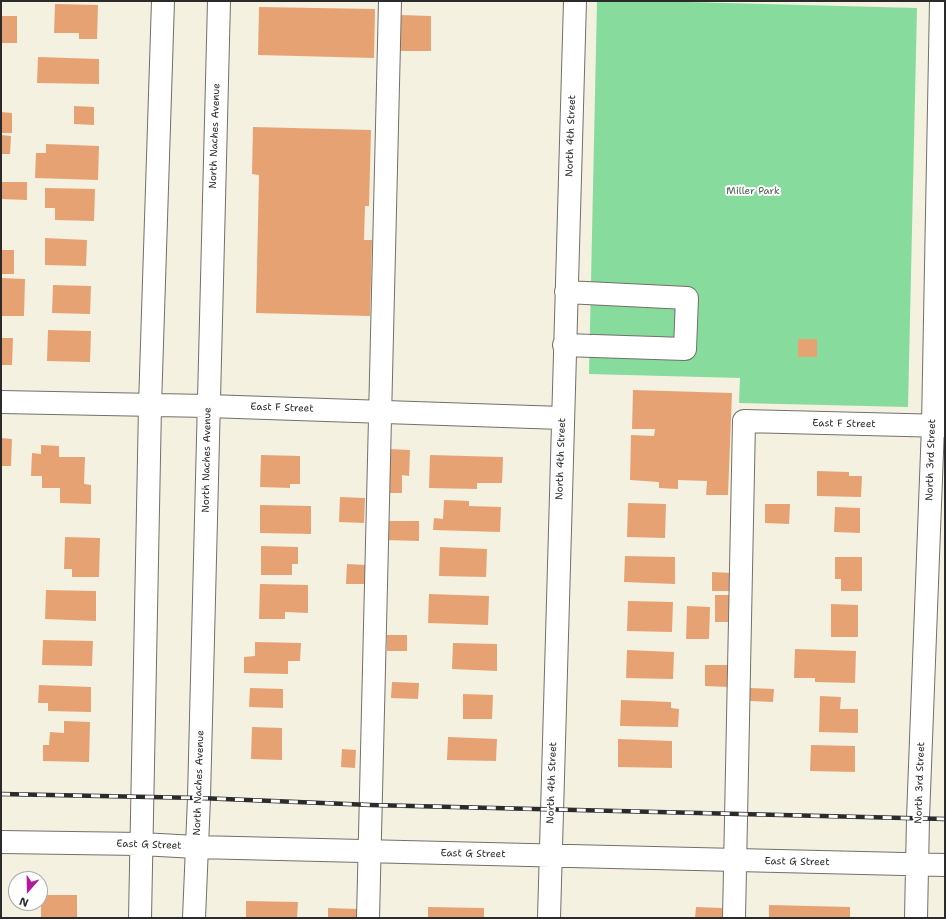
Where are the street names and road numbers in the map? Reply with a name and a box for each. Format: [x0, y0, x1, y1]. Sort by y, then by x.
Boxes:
street label: North Naches Avenue [207, 83, 223, 189]
street label: North 4th Street [564, 95, 578, 177]
street label: East F Street [250, 401, 314, 415]
street label: North Naches Avenue [200, 407, 214, 513]
street label: East F Street [812, 417, 876, 431]
street label: North 4th Street [554, 418, 568, 500]
street label: North 3rd Street [924, 419, 938, 501]
street label: North Naches Avenue [191, 730, 207, 836]
street label: North 4th Street [545, 742, 559, 824]
street label: North 3rd Street [913, 742, 927, 824]
street label: East G Street [116, 838, 182, 852]
street label: East G Street [440, 847, 506, 861]
street label: East G Street [764, 855, 830, 869]

